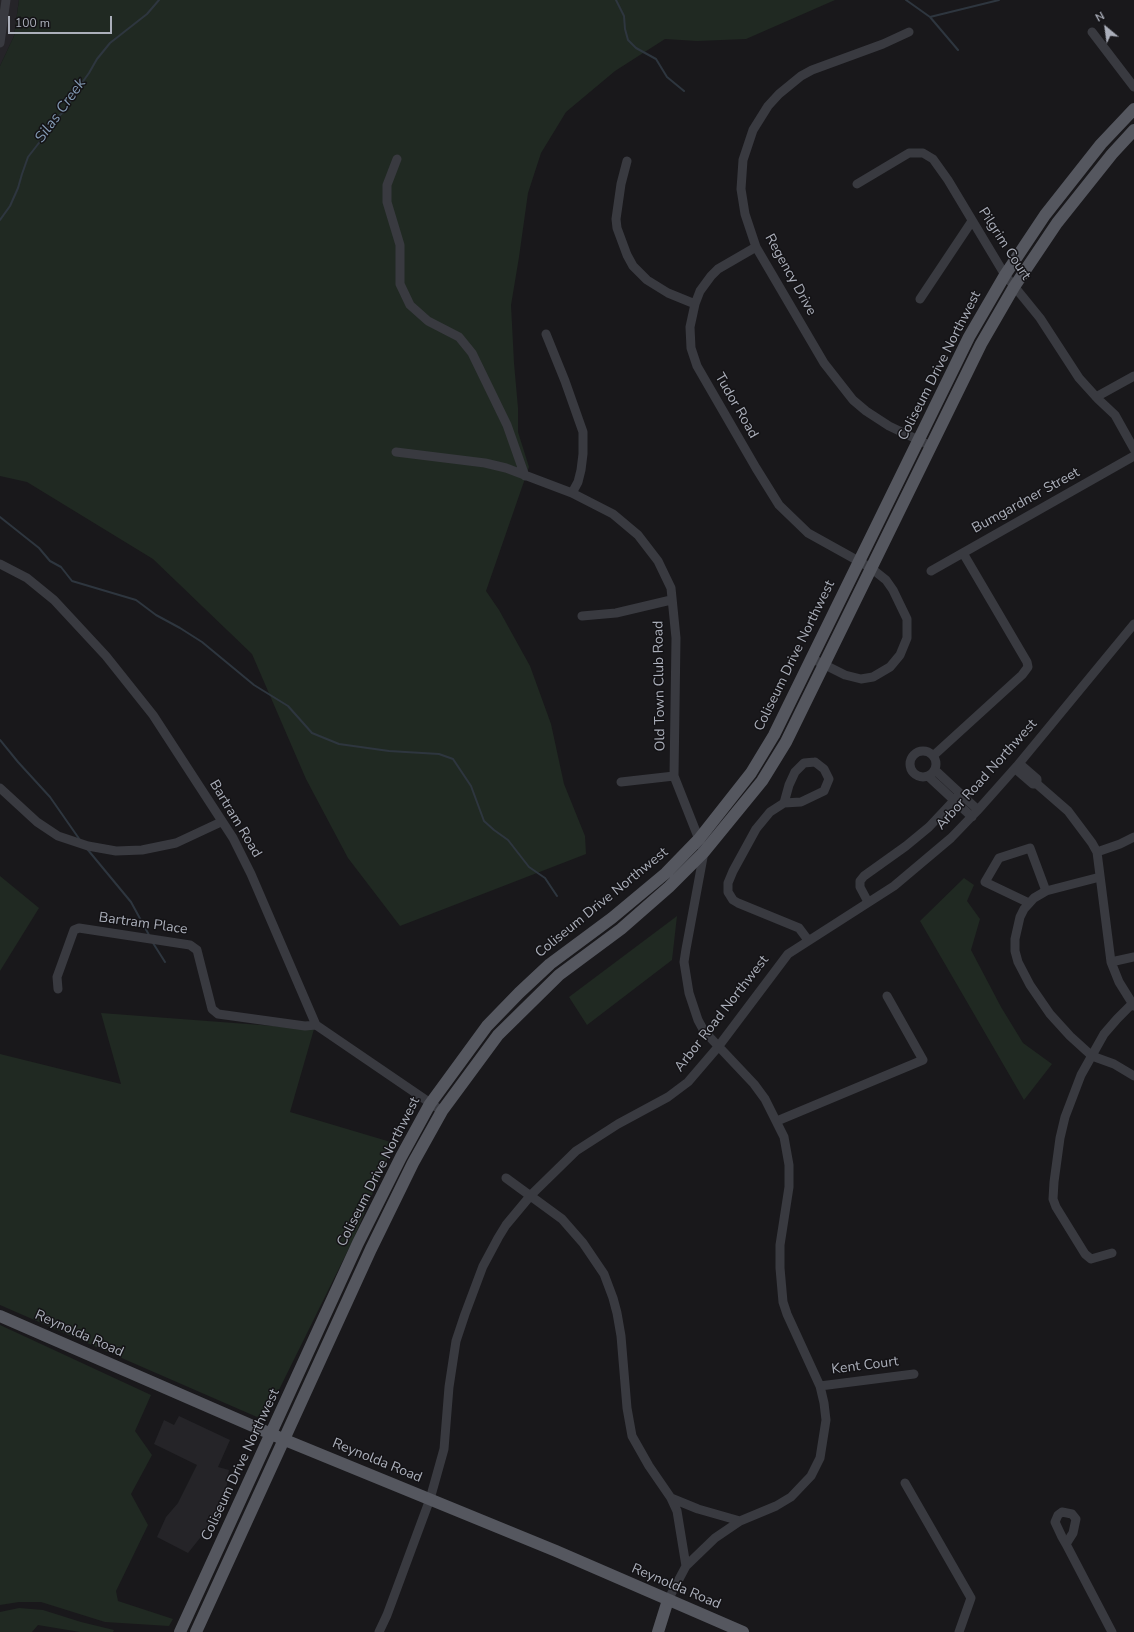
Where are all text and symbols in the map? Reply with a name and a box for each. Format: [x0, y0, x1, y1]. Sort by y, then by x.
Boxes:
scale bar [10, 8, 114, 34]
north arrow [1086, 8, 1126, 48]
text: N [1093, 9, 1107, 26]
text: 100 m [15, 15, 50, 31]
water label: Silas Creek [32, 75, 90, 147]
street label: Pilgrim Court [974, 205, 1034, 283]
street label: Regency Drive [761, 231, 819, 319]
street label: Coliseum Drive Northwest [895, 288, 985, 444]
street label: Tudor Road [711, 370, 761, 442]
street label: Bumgardner Street [969, 465, 1083, 537]
street label: Coliseum Drive Northwest [751, 578, 839, 734]
street label: Old Town Club Road [650, 621, 670, 751]
street label: Arbor Road Northwest [933, 716, 1041, 834]
street label: Bartram Road [205, 777, 265, 861]
street label: Coliseum Drive Northwest [532, 844, 672, 962]
street label: Bartram Place [98, 909, 188, 939]
street label: Arbor Road Northwest [671, 953, 773, 1075]
street label: Coliseum Drive Northwest [334, 1094, 424, 1250]
street label: Reynolda Road [32, 1307, 126, 1361]
street label: Kent Court [831, 1354, 899, 1378]
street label: Coliseum Drive Northwest [198, 1386, 284, 1544]
street label: Reynolda Road [330, 1435, 424, 1487]
street label: Reynolda Road [629, 1561, 723, 1613]

